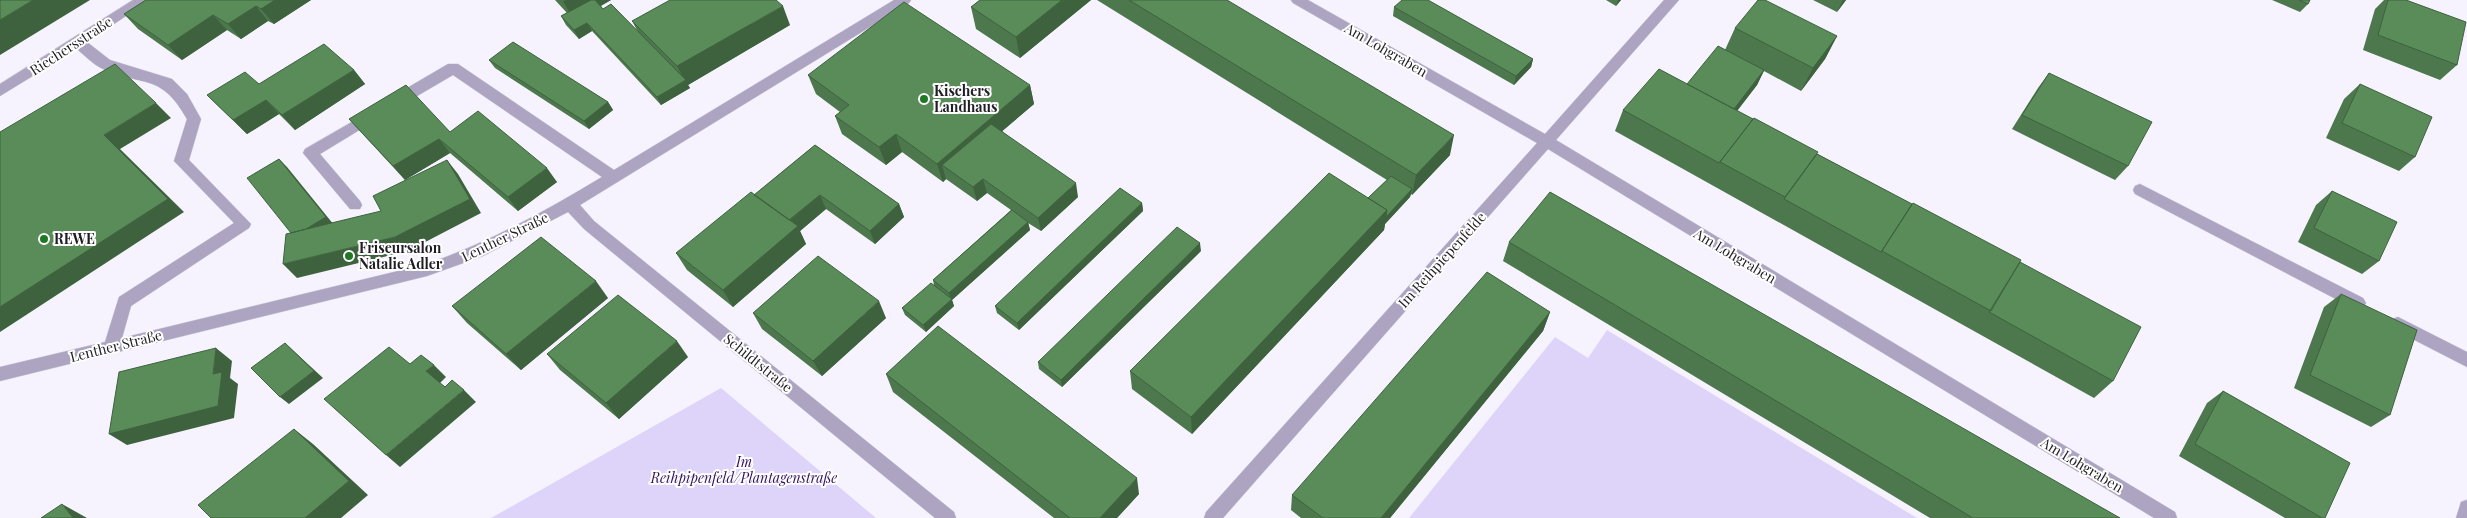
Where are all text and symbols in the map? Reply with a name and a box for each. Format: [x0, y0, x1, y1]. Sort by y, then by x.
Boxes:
street label: Riechersstraße [26, 12, 116, 79]
street label: Am Lohgraben [1341, 18, 1432, 81]
place label: Kischers Landhaus [934, 81, 998, 116]
marker: Kischers Landhaus [918, 93, 930, 105]
street label: Lenther Straße [458, 207, 551, 266]
street label: Im Reihpiepenfelde [1394, 208, 1490, 312]
street label: Am Lohgraben [1690, 223, 1780, 288]
place label: REWE [54, 229, 95, 248]
marker: REWE [38, 233, 50, 245]
place label: Friseursalon Natalie Adler [359, 238, 443, 273]
marker: Friseursalon Natalie Adler [343, 250, 355, 262]
street label: Lenther Straße [68, 325, 164, 366]
street label: Schildtstraße [720, 329, 797, 396]
street label: Am Lohgraben [2037, 432, 2127, 497]
park label: Im Reihpipenfeld/Plantagenstraße [650, 452, 837, 487]

